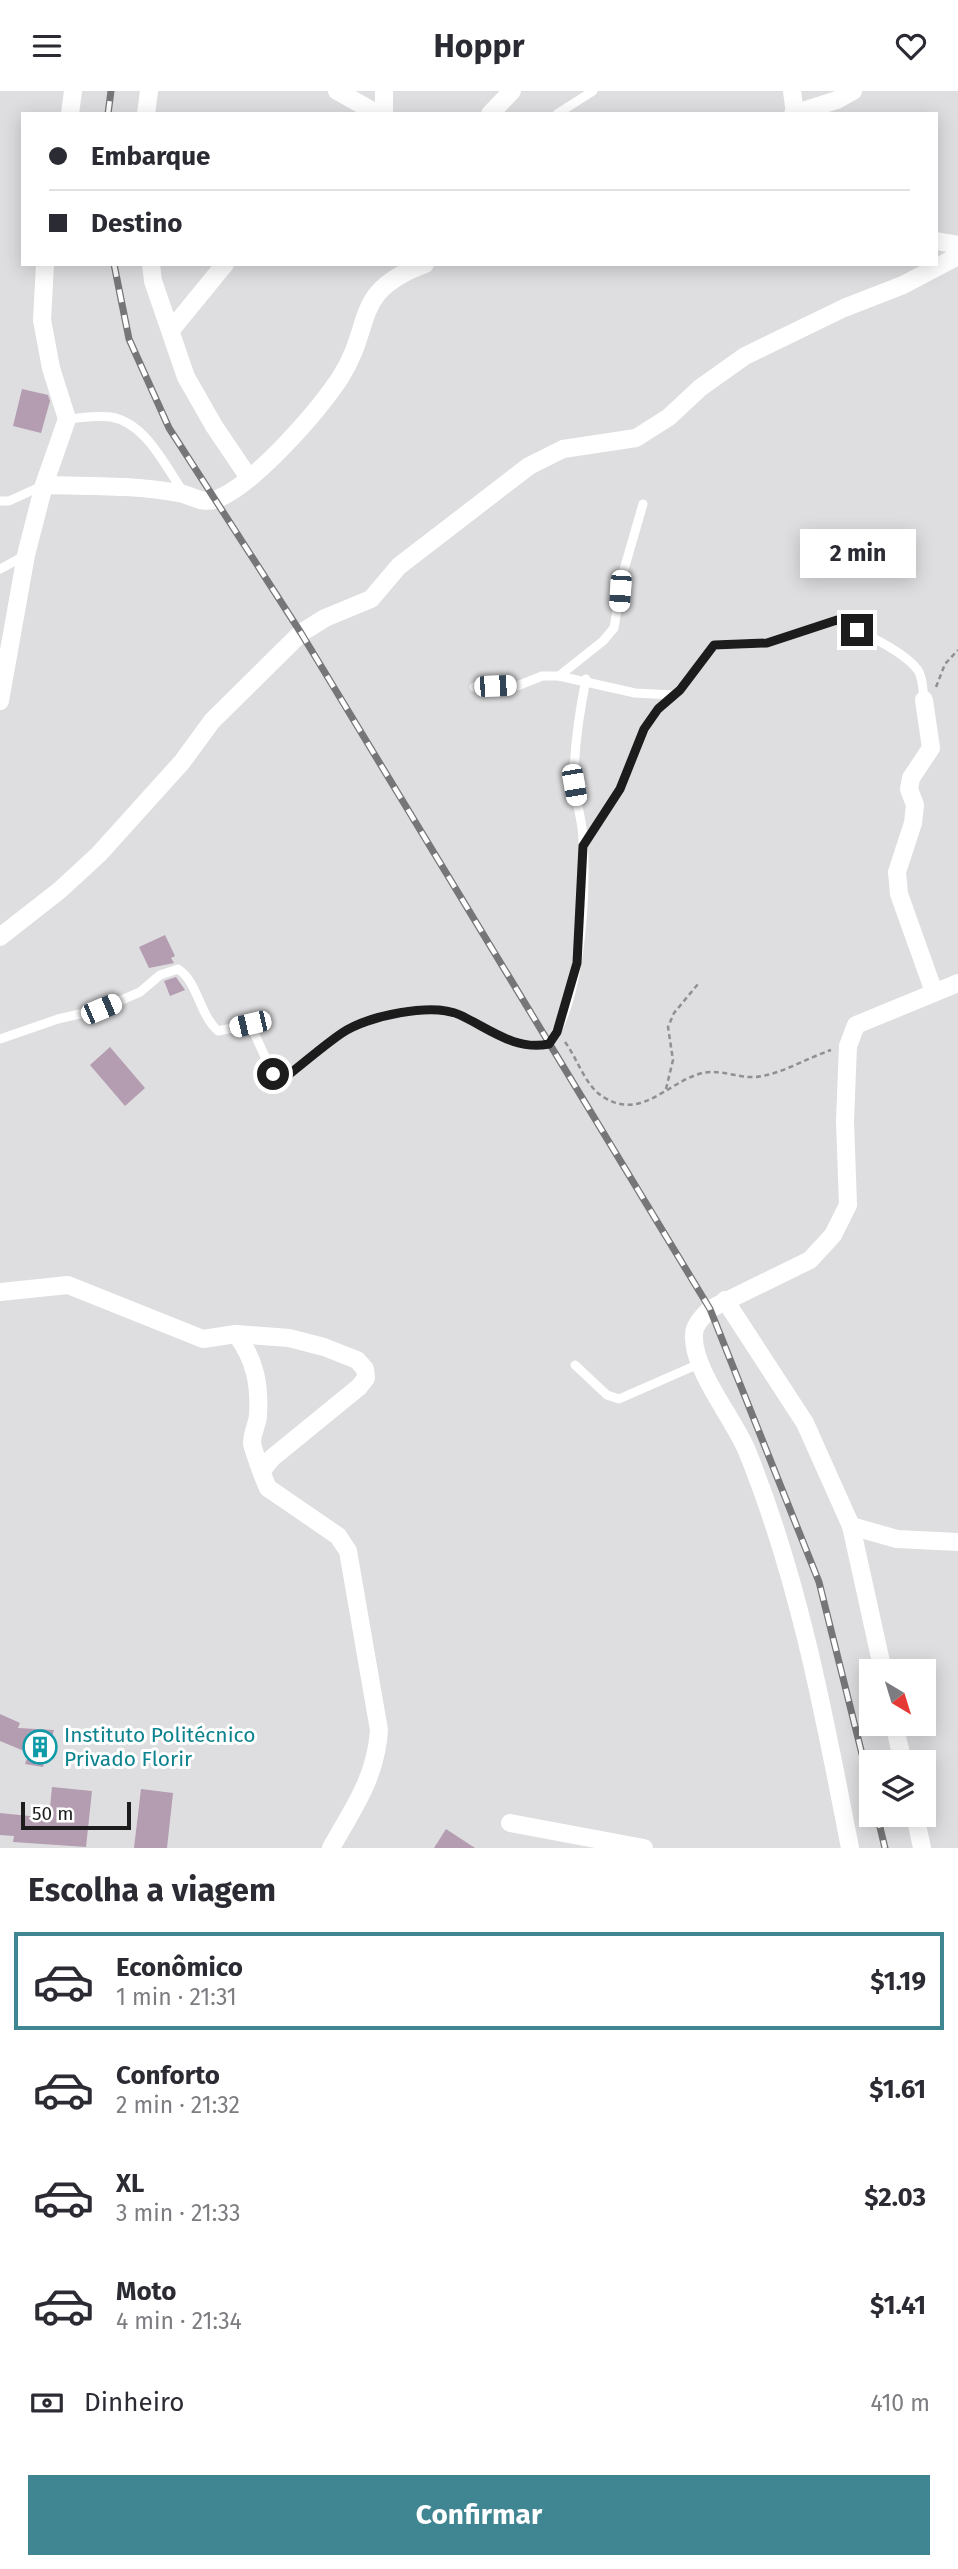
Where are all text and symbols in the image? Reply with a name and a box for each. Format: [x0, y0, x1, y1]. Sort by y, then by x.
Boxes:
icon: menu [28, 27, 66, 65]
text: Hoppr [433, 27, 525, 65]
icon: heart [892, 27, 930, 65]
text: Embarque [91, 141, 210, 172]
text: Destino [91, 208, 182, 239]
callout: 2 min [799, 529, 915, 577]
text: 2 min [830, 539, 886, 567]
car [609, 569, 632, 613]
route end [841, 614, 873, 646]
car [474, 675, 517, 697]
car [561, 762, 588, 808]
car [78, 991, 125, 1027]
car [228, 1009, 273, 1039]
route start [257, 1058, 289, 1090]
north arrow [859, 1659, 936, 1736]
map controls [859, 1659, 936, 1827]
place label: Instituto Politécnico Privado Florir [64, 1722, 255, 1772]
building icon: Instituto Politécnico Privado Florir [21, 1728, 59, 1766]
button: layers [859, 1750, 936, 1827]
scale bar [21, 1799, 131, 1831]
text: 50 m [32, 1802, 73, 1825]
text: Escolha a viagem [28, 1871, 276, 1909]
icon: car [32, 1950, 95, 2013]
text: Econômico [116, 1952, 243, 1983]
text: $1.19 [870, 1966, 926, 1997]
text: 1 min · 21:31 [116, 1983, 237, 2011]
icon: car [32, 2058, 95, 2121]
text: Conforto [116, 2060, 220, 2091]
text: $1.61 [869, 2074, 926, 2105]
text: 2 min · 21:32 [116, 2091, 240, 2119]
icon: car [32, 2166, 95, 2229]
text: XL [116, 2168, 144, 2199]
text: $2.03 [864, 2182, 926, 2213]
text: 3 min · 21:33 [116, 2199, 240, 2227]
icon: car [32, 2274, 95, 2337]
text: Moto [116, 2276, 176, 2307]
text: $1.41 [870, 2290, 926, 2321]
text: 4 min · 21:34 [116, 2307, 242, 2335]
icon: cash [28, 2384, 66, 2422]
text: Dinheiro [84, 2387, 185, 2418]
text: 410 m [870, 2389, 930, 2417]
button: Confirmar [28, 2475, 930, 2555]

